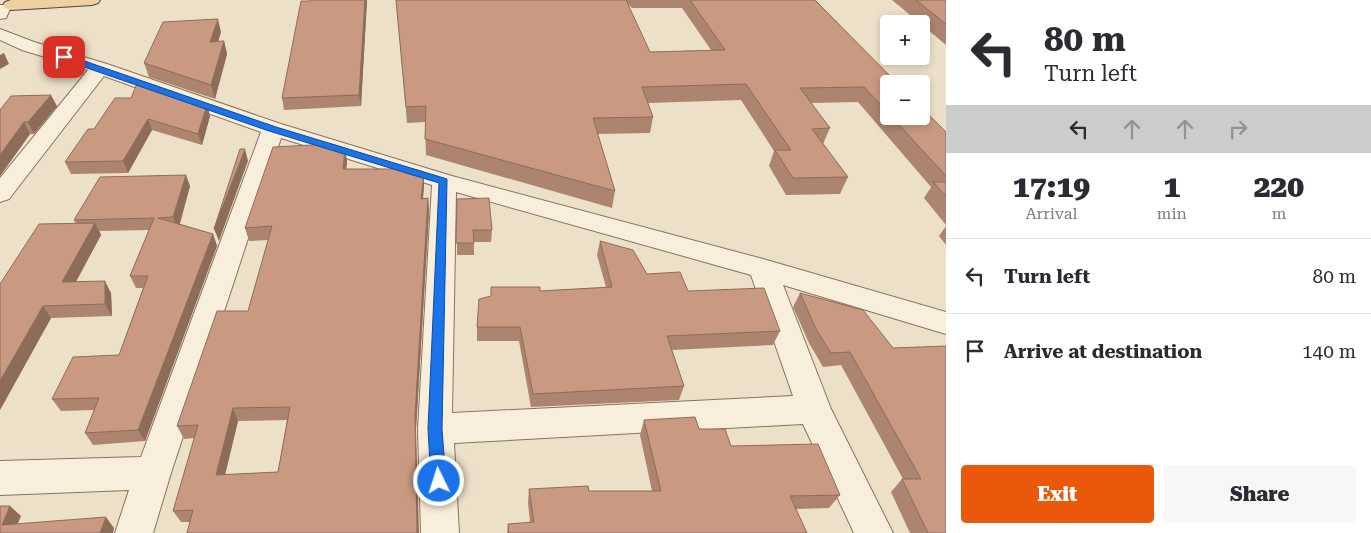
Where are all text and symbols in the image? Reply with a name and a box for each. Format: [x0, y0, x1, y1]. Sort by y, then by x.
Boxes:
map controls [880, 15, 930, 125]
button: + [880, 15, 930, 65]
text: 80 m [1044, 19, 1126, 60]
icon: left [961, 20, 1026, 85]
pin [43, 36, 85, 78]
icon: arrive [50, 43, 78, 71]
text: Turn left [1044, 61, 1137, 86]
button: − [880, 75, 930, 125]
icon: left [1065, 115, 1093, 143]
icon: ahead [1118, 115, 1146, 143]
icon: ahead [1171, 115, 1199, 143]
icon: right [1224, 115, 1252, 143]
text: 17:19 [1013, 169, 1090, 204]
text: 1 [1163, 169, 1180, 204]
text: 220 [1254, 169, 1304, 204]
text: Arrival [1025, 204, 1077, 223]
text: min [1157, 204, 1187, 223]
text: m [1272, 204, 1286, 223]
icon: left [961, 262, 989, 290]
text: Turn left [1004, 265, 1090, 288]
text: 80 m [1313, 265, 1356, 288]
icon: arrive [961, 337, 989, 365]
text: Arrive at destination [1004, 340, 1202, 363]
text: 140 m [1302, 340, 1356, 363]
position arrow [412, 454, 464, 506]
button: Exit [961, 465, 1154, 523]
button: Share [1164, 465, 1356, 523]

